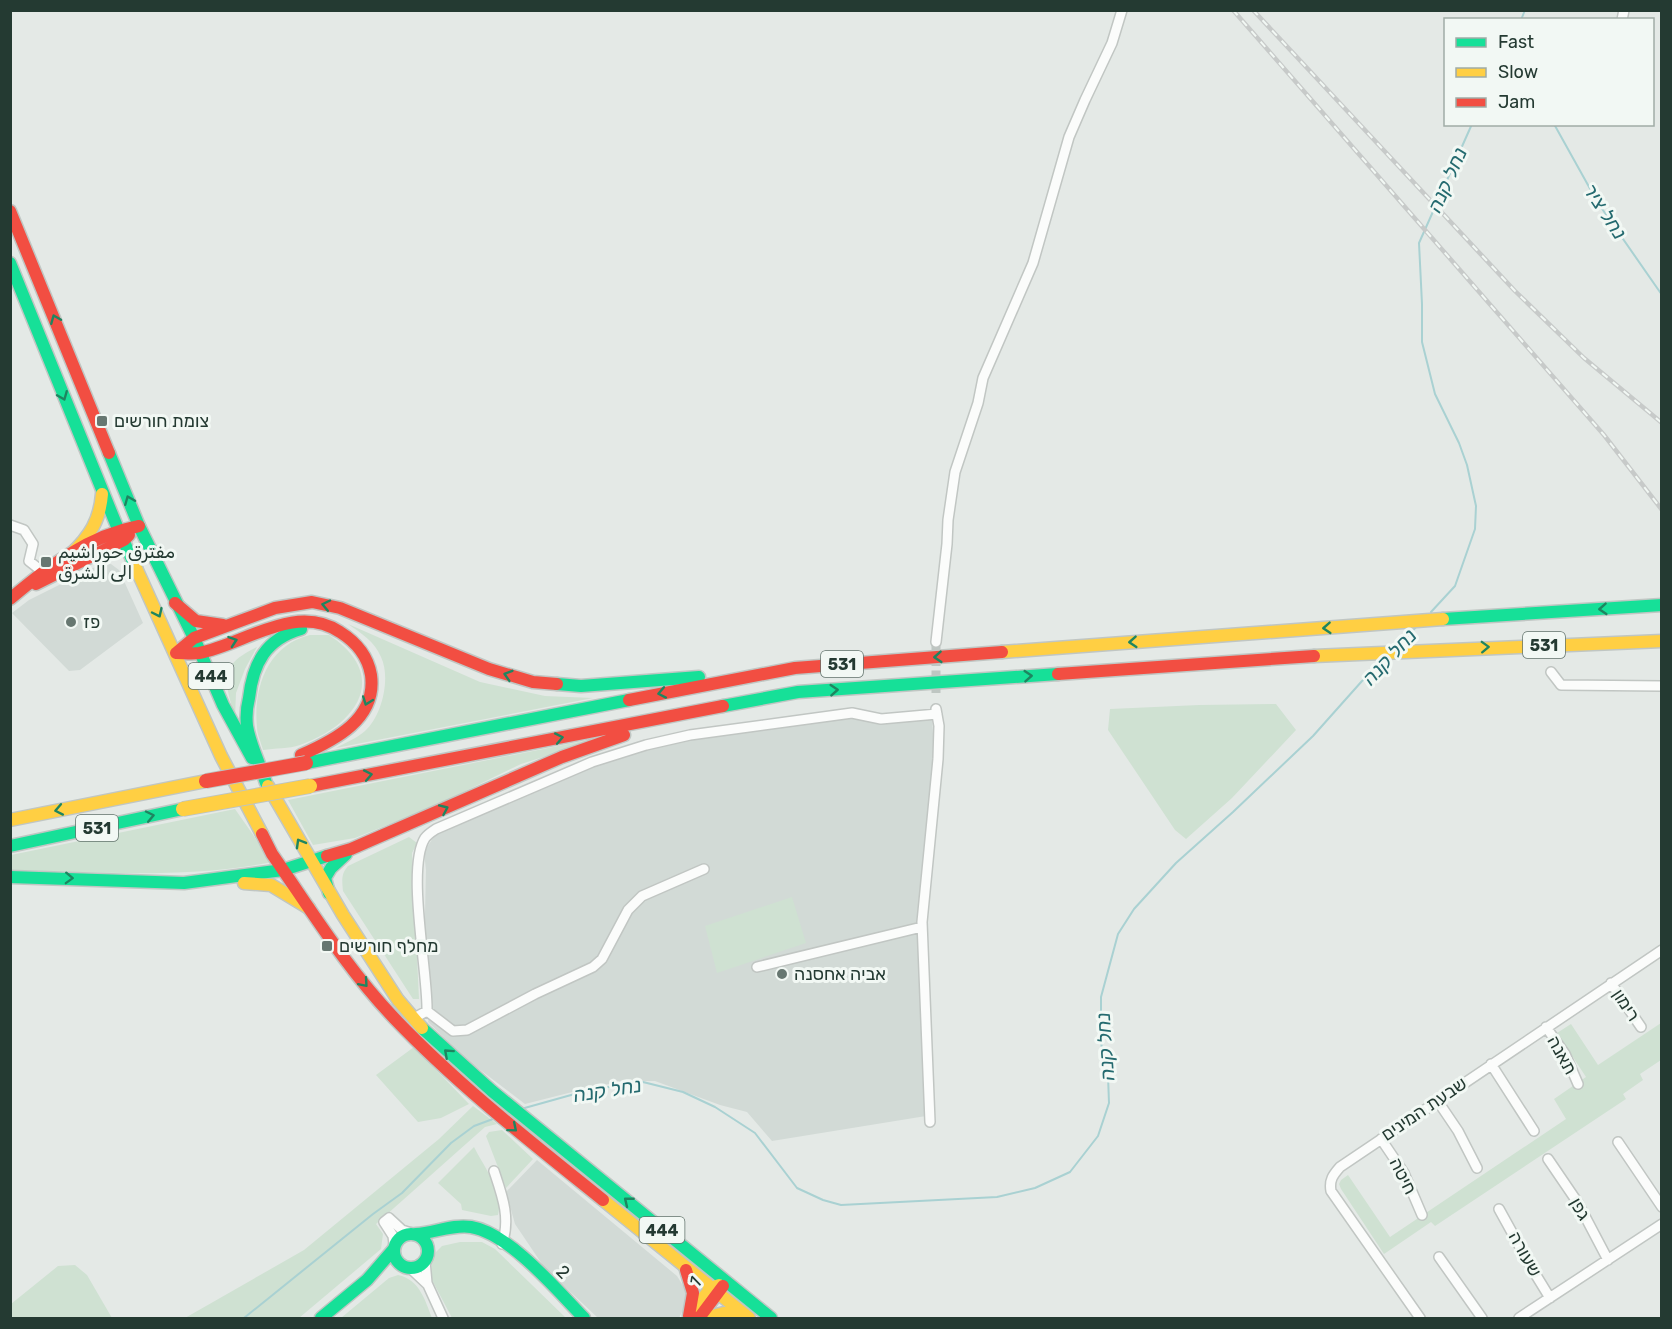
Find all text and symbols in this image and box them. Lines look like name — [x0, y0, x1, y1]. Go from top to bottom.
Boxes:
legend — [1444, 18, 1654, 126]
text: Fast — [1498, 31, 1534, 53]
text: Slow — [1498, 61, 1538, 83]
text: Jam — [1498, 91, 1535, 113]
water label: נחל קנה — [1422, 144, 1472, 216]
water label: נחל ציר — [1578, 179, 1632, 243]
one-way arrow — [50, 314, 62, 325]
one-way arrow — [56, 389, 68, 400]
place label: צומת חורשים — [114, 410, 209, 432]
marker: צומת חורשים — [95, 414, 109, 428]
one-way arrow — [123, 495, 136, 505]
place label: مفترق حوراشيم الى الشرق — [58, 541, 175, 584]
marker: مفترق حوراشيم الى الشرق — [39, 555, 53, 569]
one-way arrow — [321, 599, 331, 612]
one-way arrow — [1599, 602, 1608, 615]
one-way arrow — [150, 606, 162, 617]
place label: פז — [83, 611, 100, 633]
marker: פז — [64, 615, 78, 629]
one-way arrow — [1323, 621, 1332, 634]
water label: נחל קנה — [1357, 624, 1421, 690]
road number: 531 — [1523, 632, 1565, 658]
one-way arrow — [227, 636, 238, 649]
one-way arrow — [1128, 636, 1137, 649]
one-way arrow — [1480, 640, 1489, 653]
one-way arrow — [934, 650, 943, 663]
road number: 531 — [821, 651, 863, 677]
road number: 444 — [188, 663, 234, 689]
one-way arrow — [503, 670, 514, 682]
one-way arrow — [1024, 670, 1033, 683]
one-way arrow — [829, 683, 838, 696]
one-way arrow — [657, 686, 667, 699]
one-way arrow — [362, 695, 375, 706]
one-way arrow — [554, 732, 564, 745]
one-way arrow — [362, 769, 372, 782]
one-way arrow — [54, 803, 64, 816]
one-way arrow — [437, 805, 448, 817]
one-way arrow — [145, 810, 155, 823]
road number: 531 — [76, 815, 118, 841]
one-way arrow — [296, 839, 307, 849]
one-way arrow — [64, 872, 73, 885]
place label: מחלף חורשים — [339, 935, 438, 957]
marker: מחלף חורשים — [320, 939, 334, 953]
place label: אביה אחסנה — [794, 963, 886, 985]
marker: אביה אחסנה — [775, 967, 789, 981]
one-way arrow — [357, 976, 368, 987]
street label: רימון — [1607, 985, 1645, 1025]
water label: נחל קנה — [1091, 1012, 1119, 1082]
street label: תאנה — [1542, 1032, 1582, 1078]
one-way arrow — [444, 1049, 455, 1060]
street label: שבעת המינים — [1377, 1072, 1471, 1146]
water label: נחל קנה — [571, 1073, 643, 1107]
one-way arrow — [506, 1121, 517, 1132]
street label: חיטה — [1385, 1154, 1421, 1198]
street label: גפן — [1565, 1194, 1595, 1224]
one-way arrow — [624, 1198, 635, 1209]
road number: 444 — [640, 1217, 684, 1243]
street label: שעורה — [1504, 1228, 1546, 1280]
street label: 2 — [551, 1260, 575, 1284]
street label: 1 — [685, 1271, 705, 1293]

